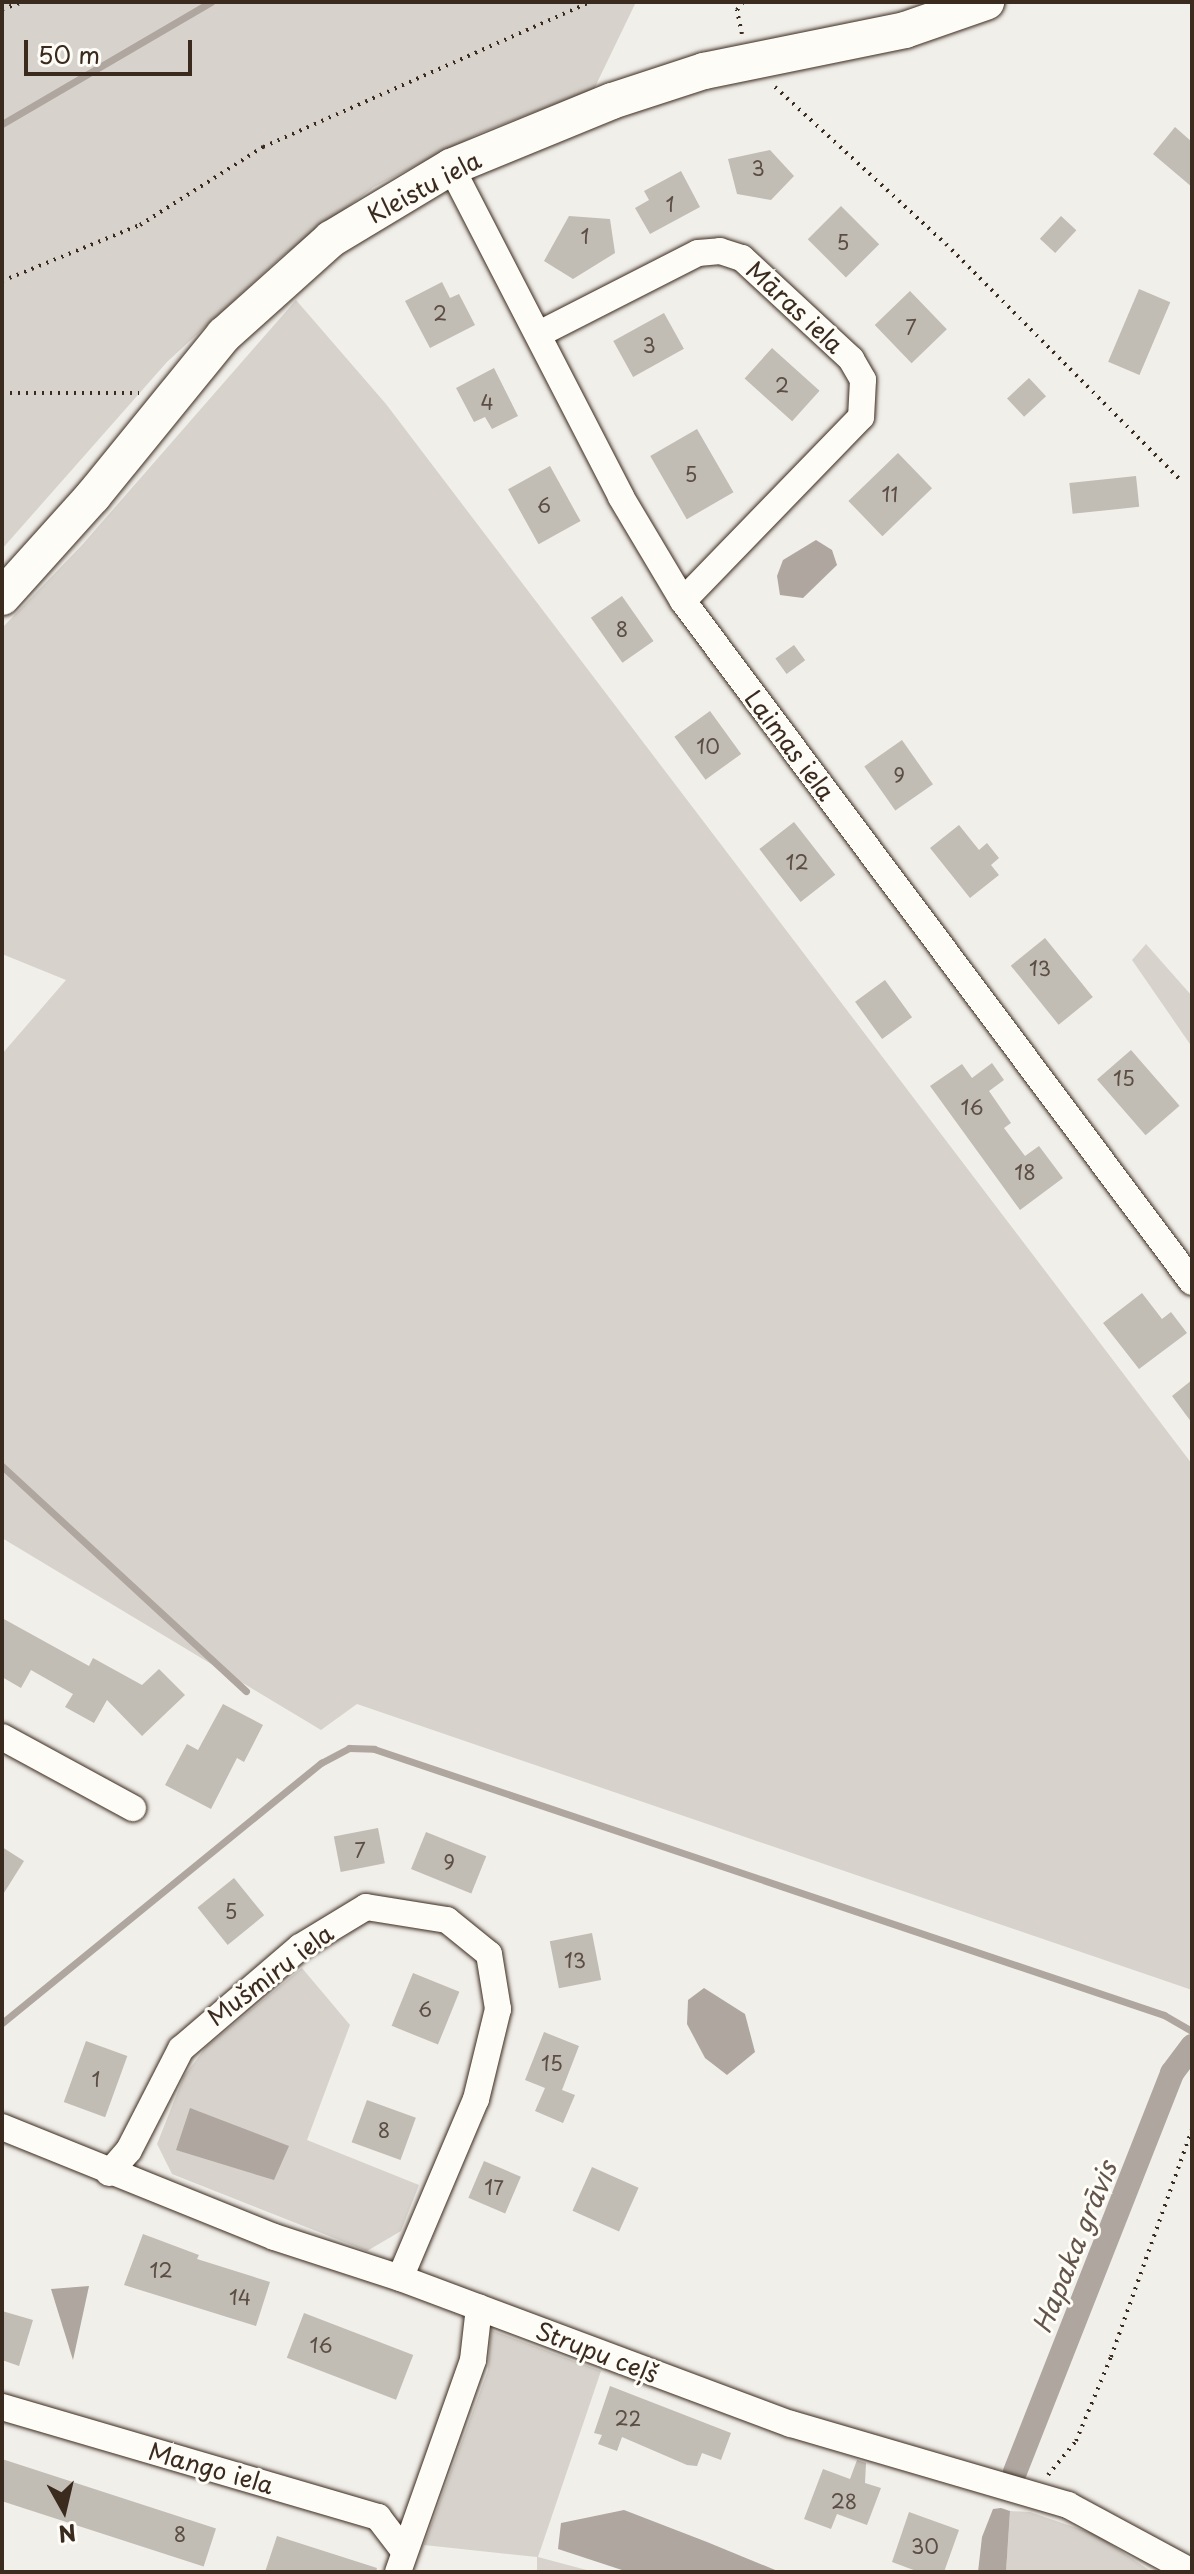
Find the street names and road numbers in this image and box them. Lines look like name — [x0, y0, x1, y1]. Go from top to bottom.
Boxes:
street label: Kleistu iela — [362, 145, 486, 229]
street label: Māras iela — [741, 255, 849, 359]
street label: Laimas iela — [739, 684, 841, 806]
street label: Mušmiru iela — [202, 1919, 338, 2031]
street label: Strupu ceļš — [532, 2315, 662, 2389]
street label: Mango iela — [145, 2436, 277, 2500]

